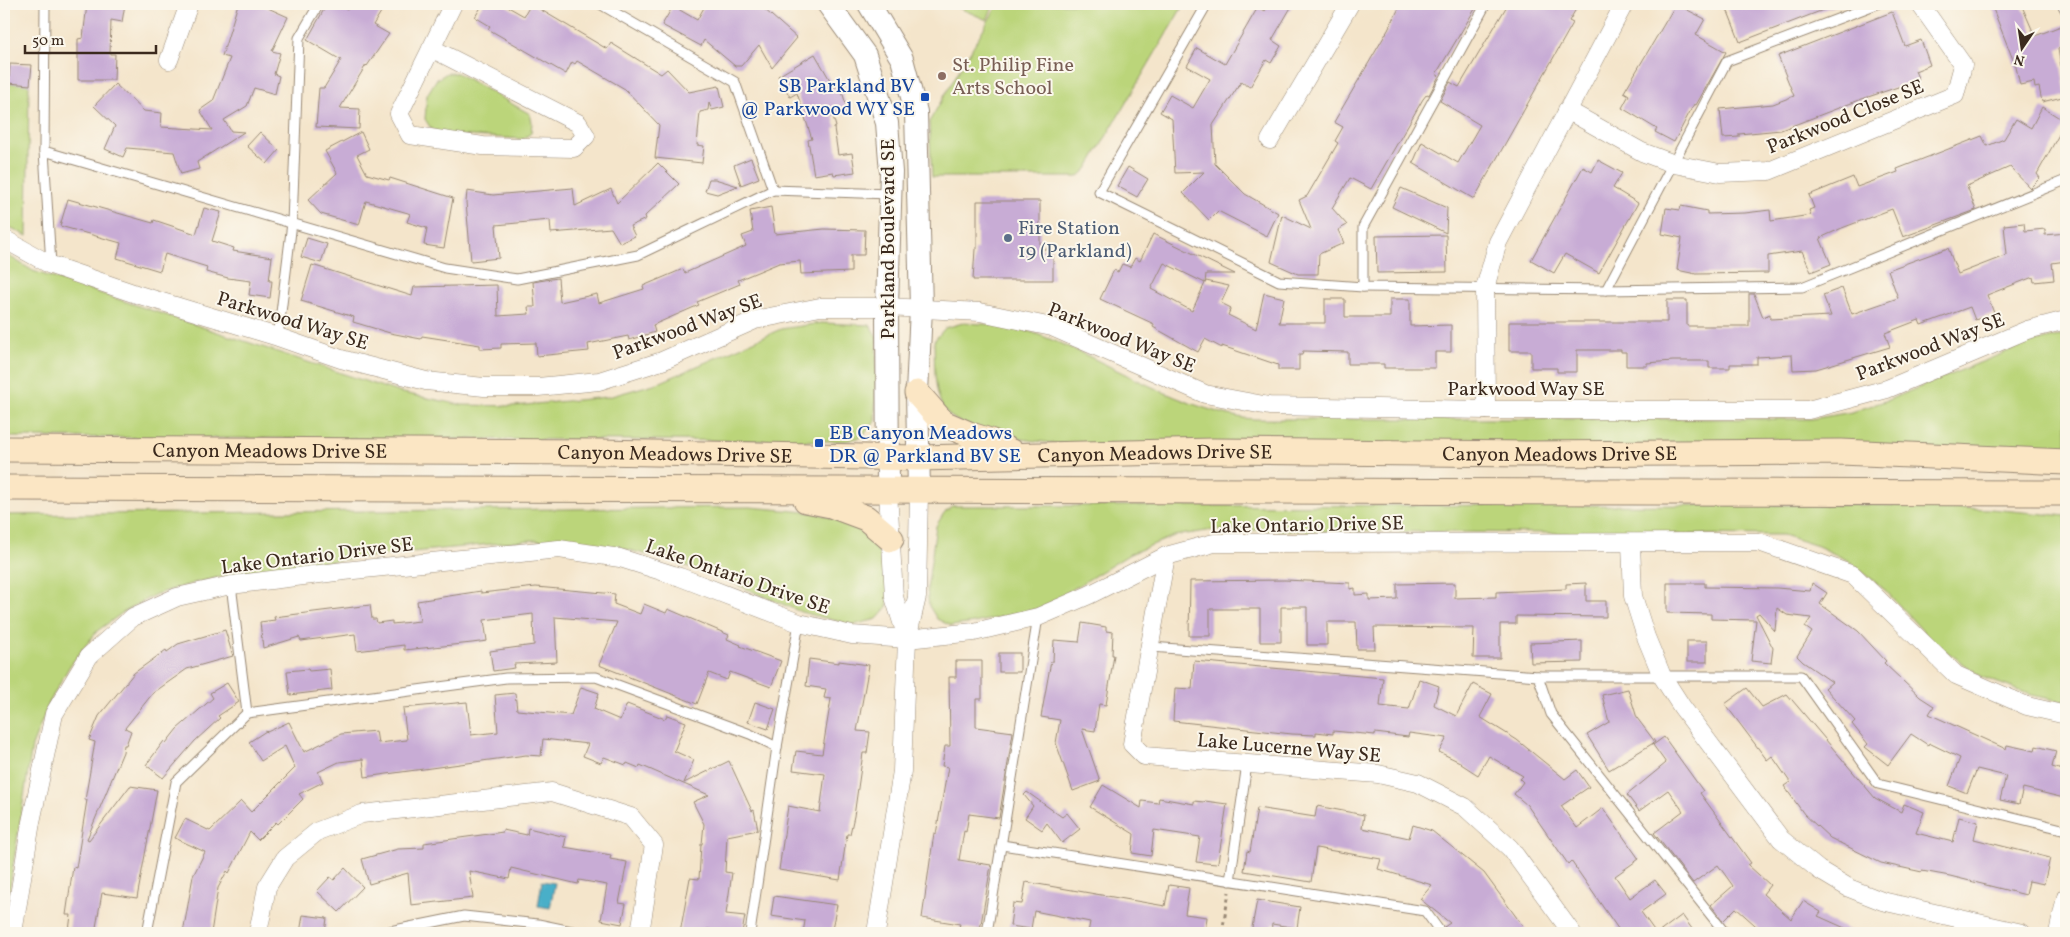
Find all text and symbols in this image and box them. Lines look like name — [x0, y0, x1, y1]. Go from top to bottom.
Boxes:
scale bar — [25, 22, 156, 54]
north arrow — [1998, 22, 2048, 72]
text: 50 m — [32, 31, 64, 52]
text: N — [2012, 49, 2027, 70]
place label: St. Philip Fine Arts School — [952, 52, 1074, 103]
marker: St. Philip Fine Arts School — [936, 70, 948, 82]
place label: SB Parkland BV @ Parkwood WY SE — [740, 73, 915, 124]
street label: Parkwood Close SE — [1763, 74, 1929, 162]
marker: SB Parkland BV @ Parkwood WY SE — [919, 91, 931, 103]
street label: Parkland Boulevard SE — [875, 139, 903, 339]
place label: Fire Station 19 (Parkland) — [1018, 215, 1132, 266]
marker: Fire Station 19 (Parkland) — [1002, 232, 1014, 244]
street label: Parkwood Way SE — [213, 286, 372, 358]
street label: Parkwood Way SE — [609, 288, 766, 368]
street label: Parkwood Way SE — [1043, 296, 1199, 381]
street label: Parkwood Way SE — [1852, 307, 2009, 389]
street label: Parkwood Way SE — [1447, 376, 1605, 404]
place label: EB Canyon Meadows DR @ Parkland BV SE — [829, 420, 1021, 471]
marker: EB Canyon Meadows DR @ Parkland BV SE — [813, 437, 825, 449]
street label: Canyon Meadows Drive SE — [153, 438, 387, 467]
street label: Canyon Meadows Drive SE — [1037, 439, 1272, 471]
street label: Canyon Meadows Drive SE — [557, 440, 793, 472]
street label: Canyon Meadows Drive SE — [1442, 441, 1677, 470]
street label: Lake Ontario Drive SE — [1210, 510, 1404, 542]
street label: Lake Ontario Drive SE — [219, 531, 415, 583]
street label: Lake Ontario Drive SE — [641, 533, 833, 623]
street label: Lake Lucerne Way SE — [1196, 727, 1382, 771]

